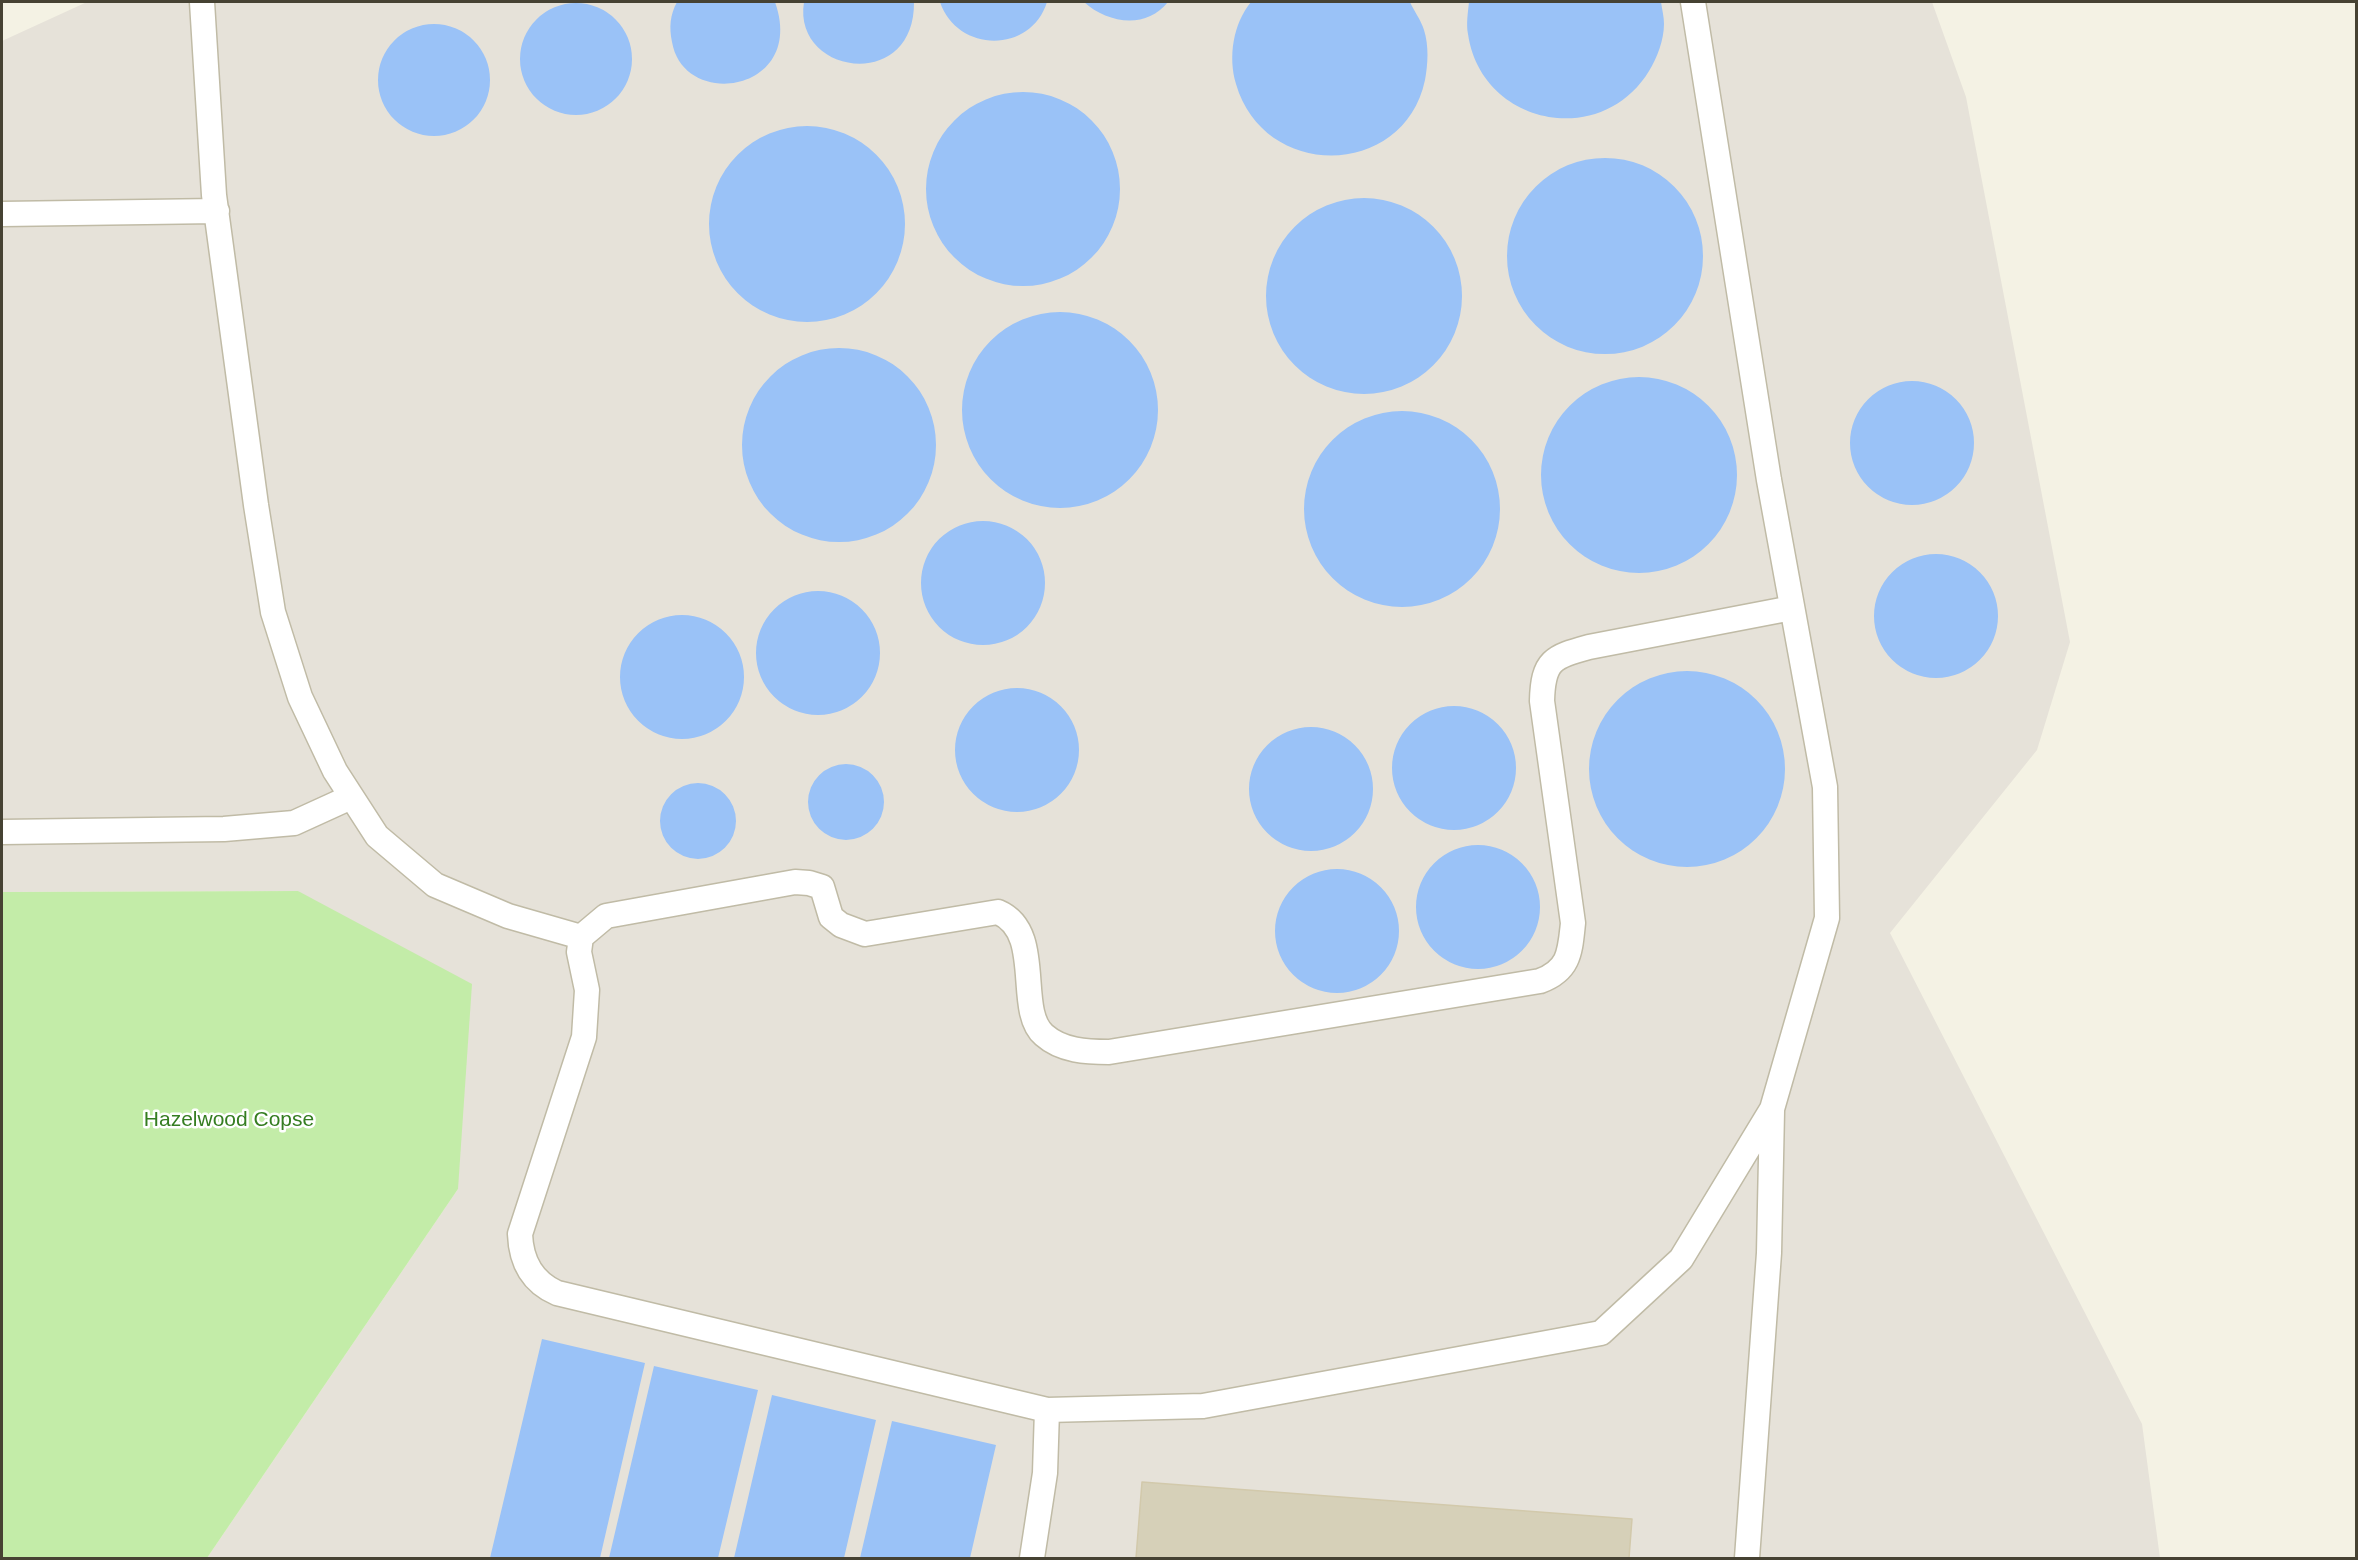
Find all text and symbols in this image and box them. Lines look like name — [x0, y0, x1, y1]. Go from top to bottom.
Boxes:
park label: Hazelwood Copse — [144, 1107, 314, 1133]

